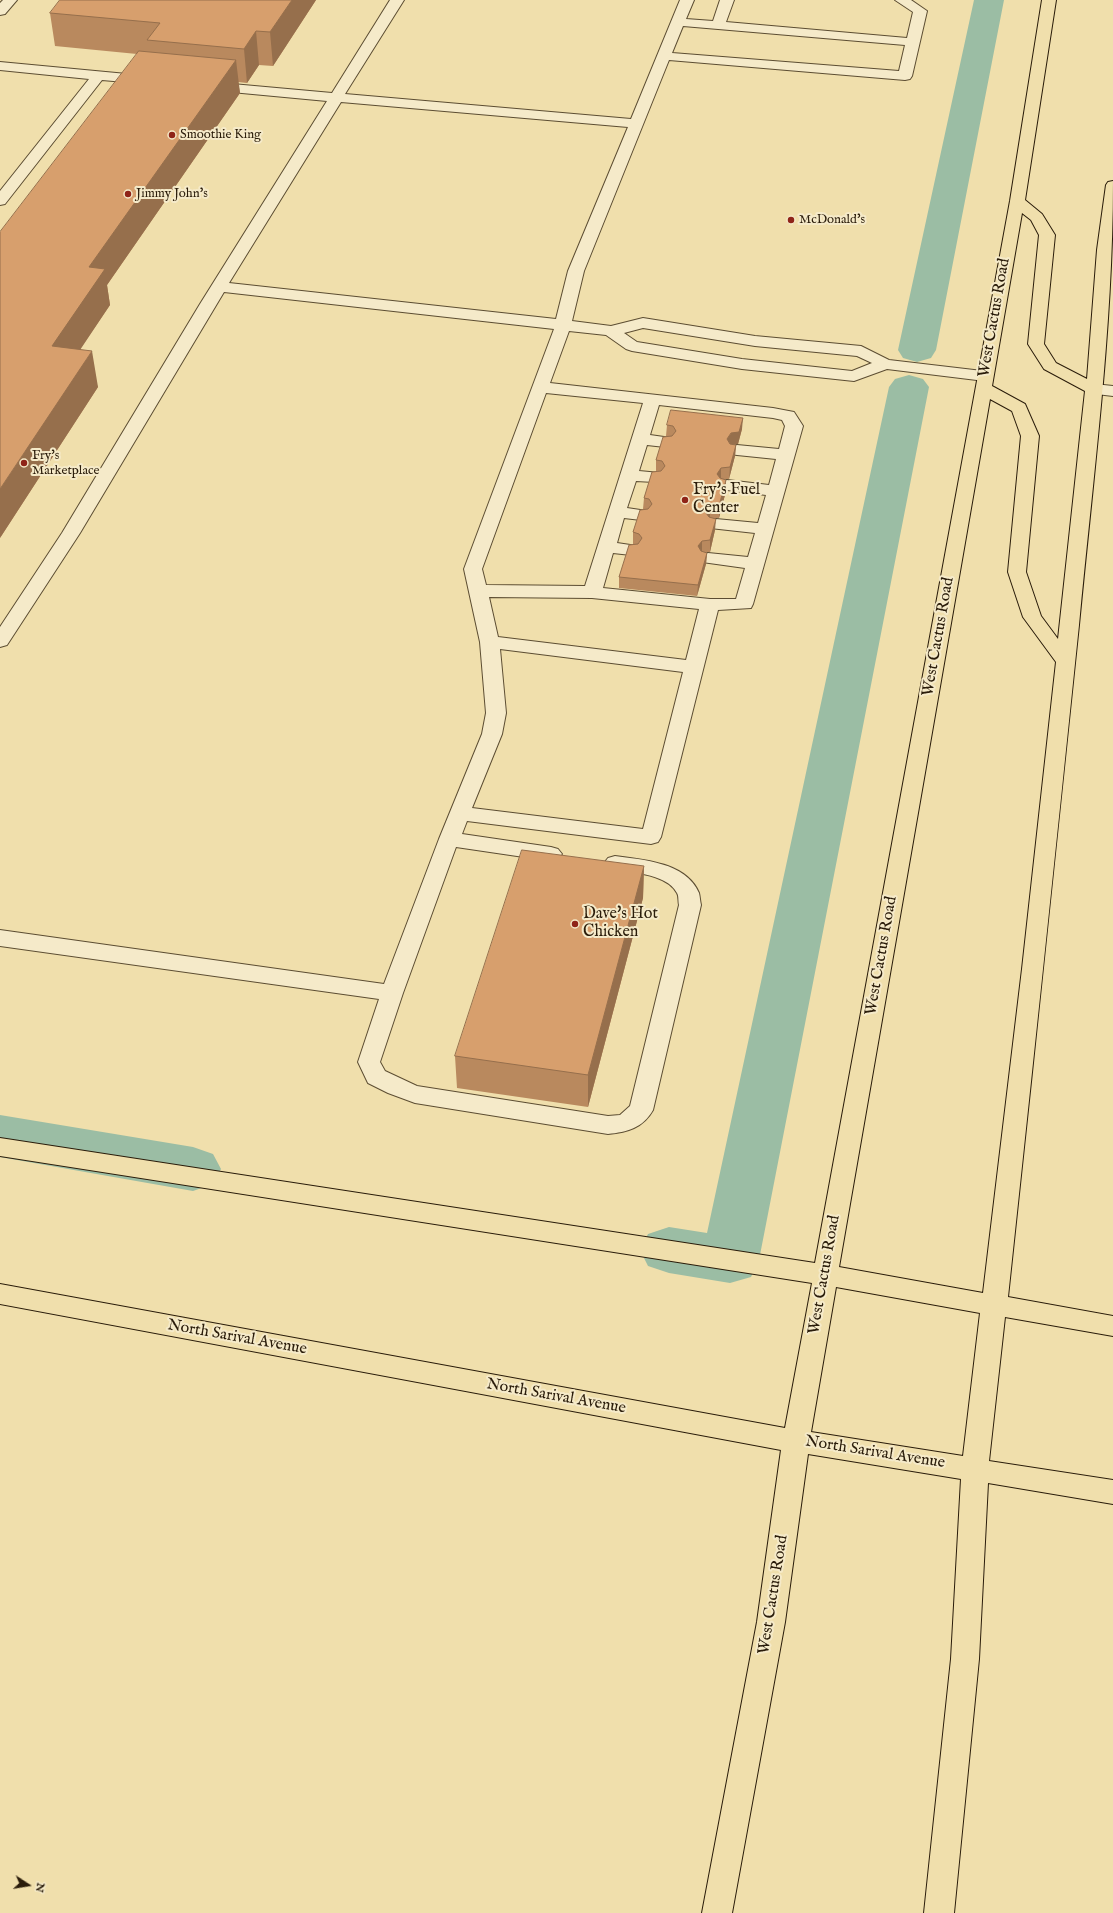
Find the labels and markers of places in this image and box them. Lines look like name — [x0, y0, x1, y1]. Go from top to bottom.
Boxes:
place label: Smoothie King — [180, 127, 261, 143]
marker: Smoothie King — [167, 130, 177, 140]
place label: Jimmy John's — [136, 186, 208, 202]
marker: Jimmy John's — [123, 189, 133, 199]
place label: McDonald's — [799, 212, 865, 228]
marker: McDonald's — [786, 215, 796, 225]
place label: Fry's Marketplace — [32, 448, 100, 479]
marker: Fry's Marketplace — [19, 458, 29, 468]
place label: Fry's Fuel Center — [693, 481, 760, 519]
marker: Fry's Fuel Center — [680, 495, 690, 505]
place label: Dave's Hot Chicken — [583, 905, 658, 943]
marker: Dave's Hot Chicken — [570, 919, 580, 929]

